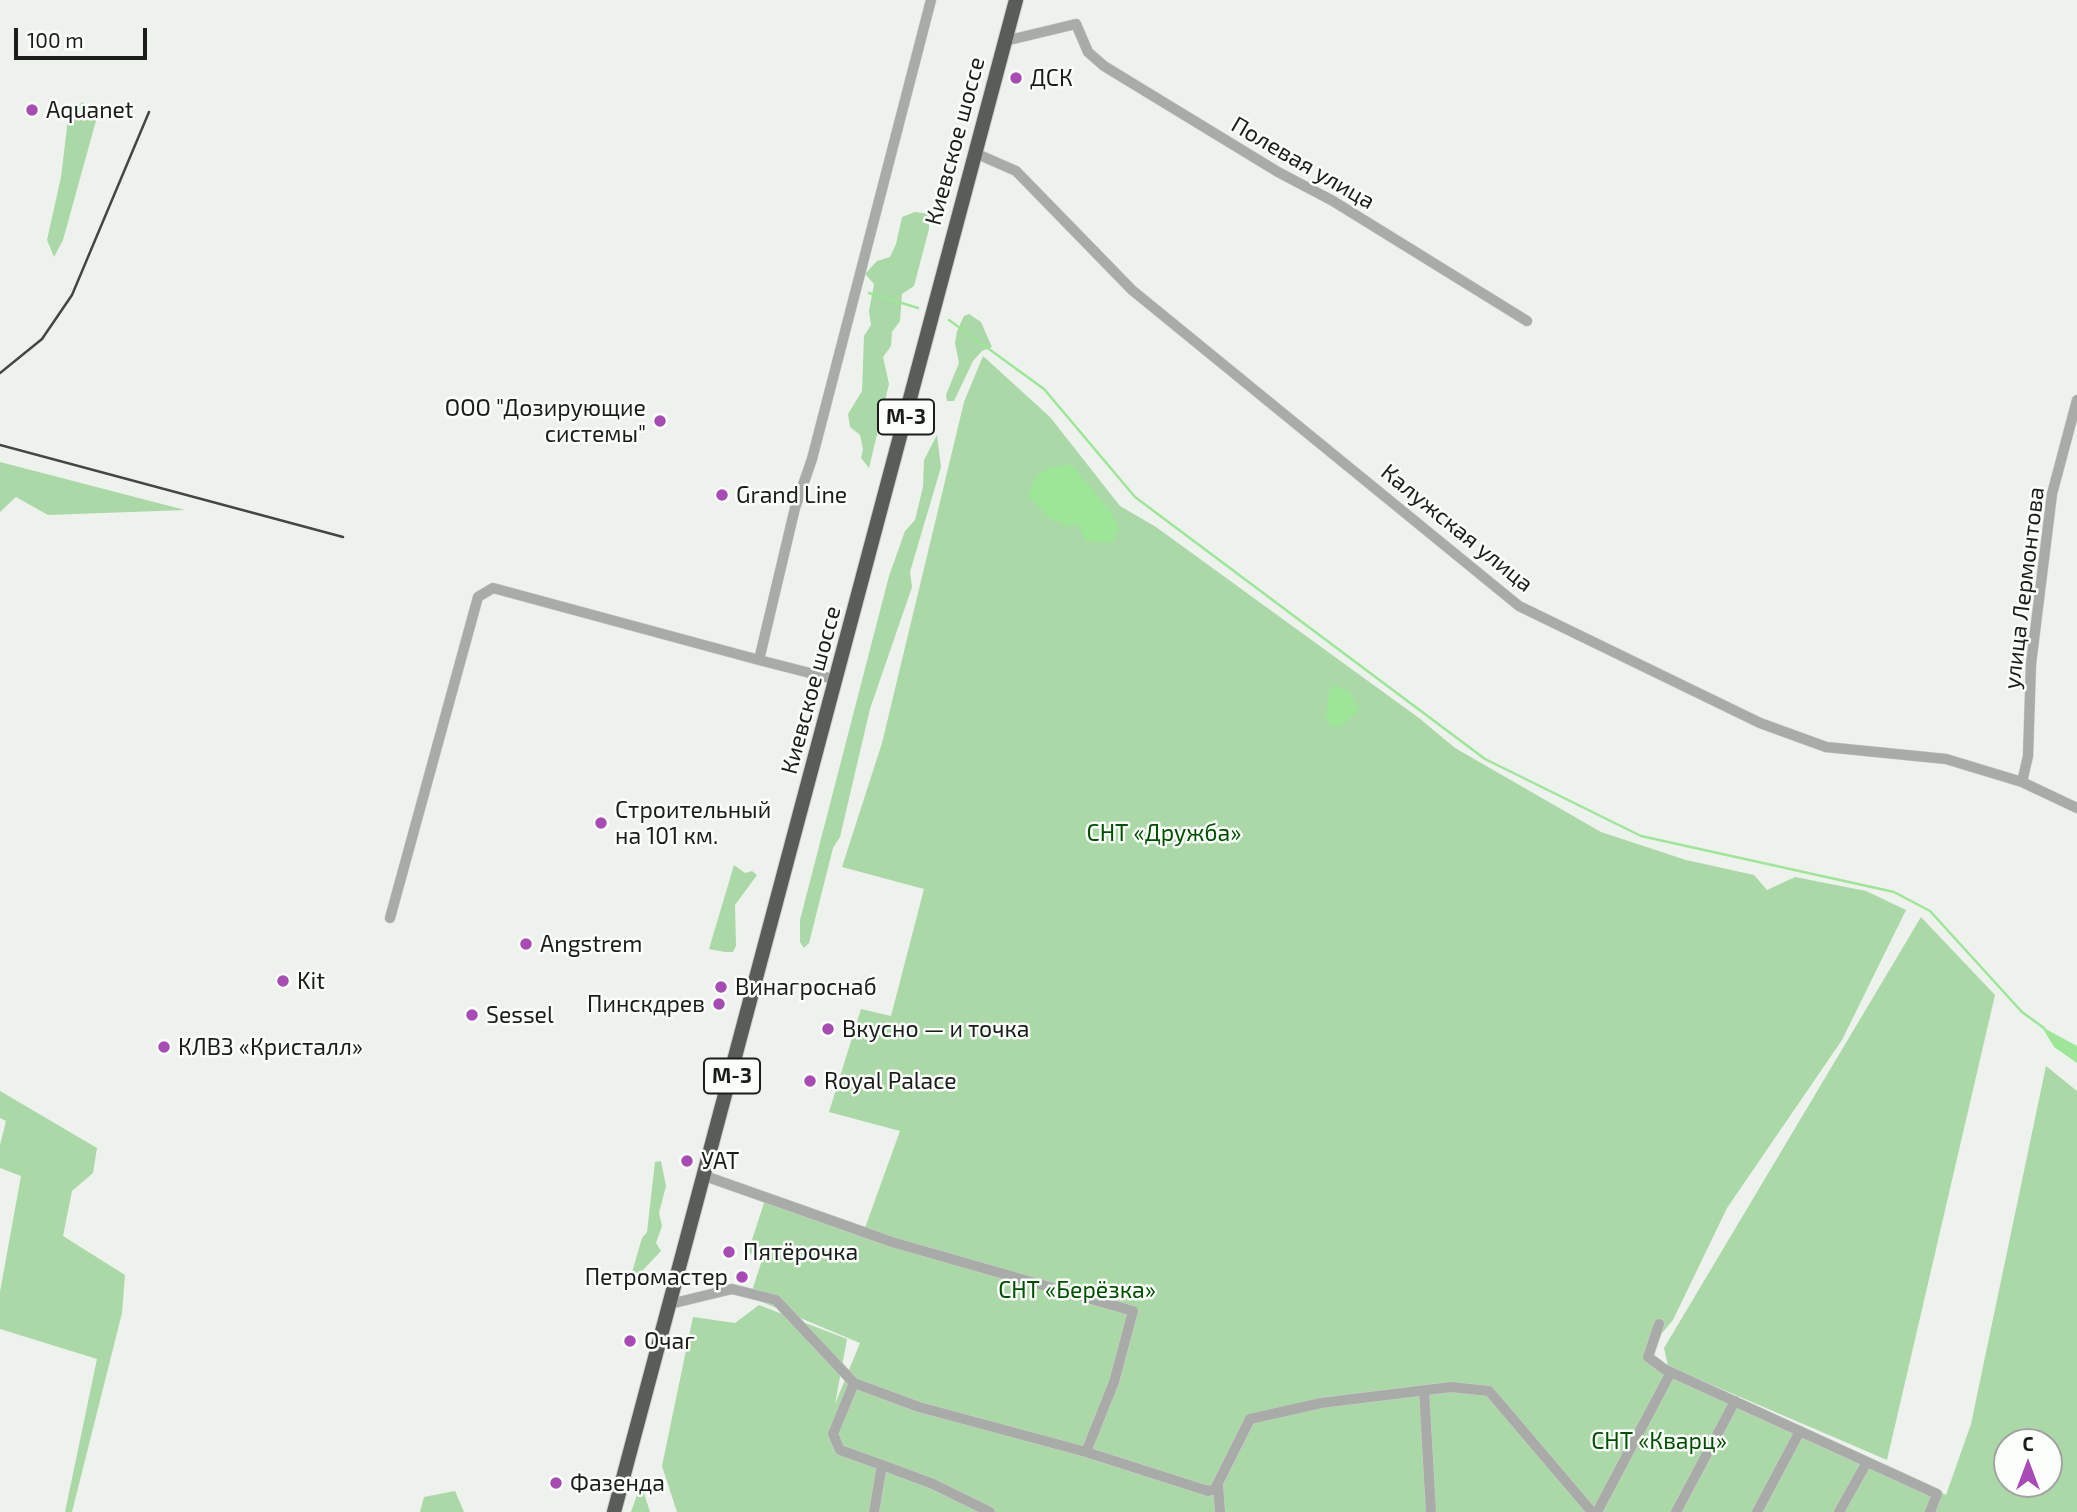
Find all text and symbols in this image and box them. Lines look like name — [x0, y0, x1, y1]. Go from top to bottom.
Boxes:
scale bar — [18, 14, 150, 58]
text: 100 m — [27, 27, 84, 52]
street label: Киевское шоссе — [919, 54, 991, 228]
place label: ДСК — [1030, 64, 1073, 92]
marker: ДСК — [1008, 70, 1024, 86]
place label: Aquanet — [46, 96, 134, 124]
marker: Aquanet — [24, 102, 40, 118]
street label: Полевая улица — [1226, 111, 1380, 215]
place label: ООО "Дозирующие системы" — [445, 394, 646, 448]
road number: М-3 — [878, 400, 934, 434]
marker: ООО "Дозирующие системы" — [652, 413, 668, 429]
street label: Калужская улица — [1375, 458, 1539, 598]
place label: Grand Line — [736, 481, 847, 509]
street label: улица Лермонтова — [1998, 485, 2050, 691]
marker: Grand Line — [714, 487, 730, 503]
street label: Киевское шоссе — [775, 603, 847, 777]
place label: Строительный на 101 км. — [615, 796, 771, 850]
marker: Строительный на 101 км. — [593, 815, 609, 831]
park label: СНТ «Дружба» — [1087, 819, 1241, 847]
place label: Angstrem — [540, 930, 642, 958]
marker: Angstrem — [518, 936, 534, 952]
place label: Kit — [297, 967, 325, 995]
marker: Kit — [275, 973, 291, 989]
place label: Винагроснаб — [735, 973, 877, 1001]
marker: Винагроснаб — [713, 979, 729, 995]
place label: Пинскдрев — [587, 990, 705, 1018]
marker: Пинскдрев — [711, 996, 727, 1012]
place label: Sessel — [486, 1001, 554, 1029]
marker: Sessel — [464, 1007, 480, 1023]
place label: Вкусно — и точка — [842, 1015, 1029, 1043]
marker: Вкусно — и точка — [820, 1021, 836, 1037]
place label: КЛВЗ «Кристалл» — [178, 1033, 363, 1061]
marker: КЛВЗ «Кристалл» — [156, 1039, 172, 1055]
road number: М-3 — [704, 1058, 760, 1094]
place label: Royal Palace — [824, 1067, 957, 1095]
marker: Royal Palace — [802, 1073, 818, 1089]
place label: УАТ — [701, 1147, 739, 1175]
marker: УАТ — [679, 1153, 695, 1169]
place label: Пятёрочка — [743, 1238, 858, 1266]
marker: Пятёрочка — [721, 1244, 737, 1260]
place label: Петромастер — [585, 1263, 728, 1291]
marker: Петромастер — [734, 1269, 750, 1285]
park label: СНТ «Берёзка» — [998, 1276, 1156, 1304]
place label: Очаг — [644, 1327, 695, 1355]
marker: Очаг — [622, 1333, 638, 1349]
park label: СНТ «Кварц» — [1591, 1427, 1727, 1455]
north arrow — [1993, 1428, 2063, 1498]
text: С — [2022, 1432, 2034, 1455]
place label: Фазенда — [570, 1469, 665, 1497]
marker: Фазенда — [548, 1475, 564, 1491]

